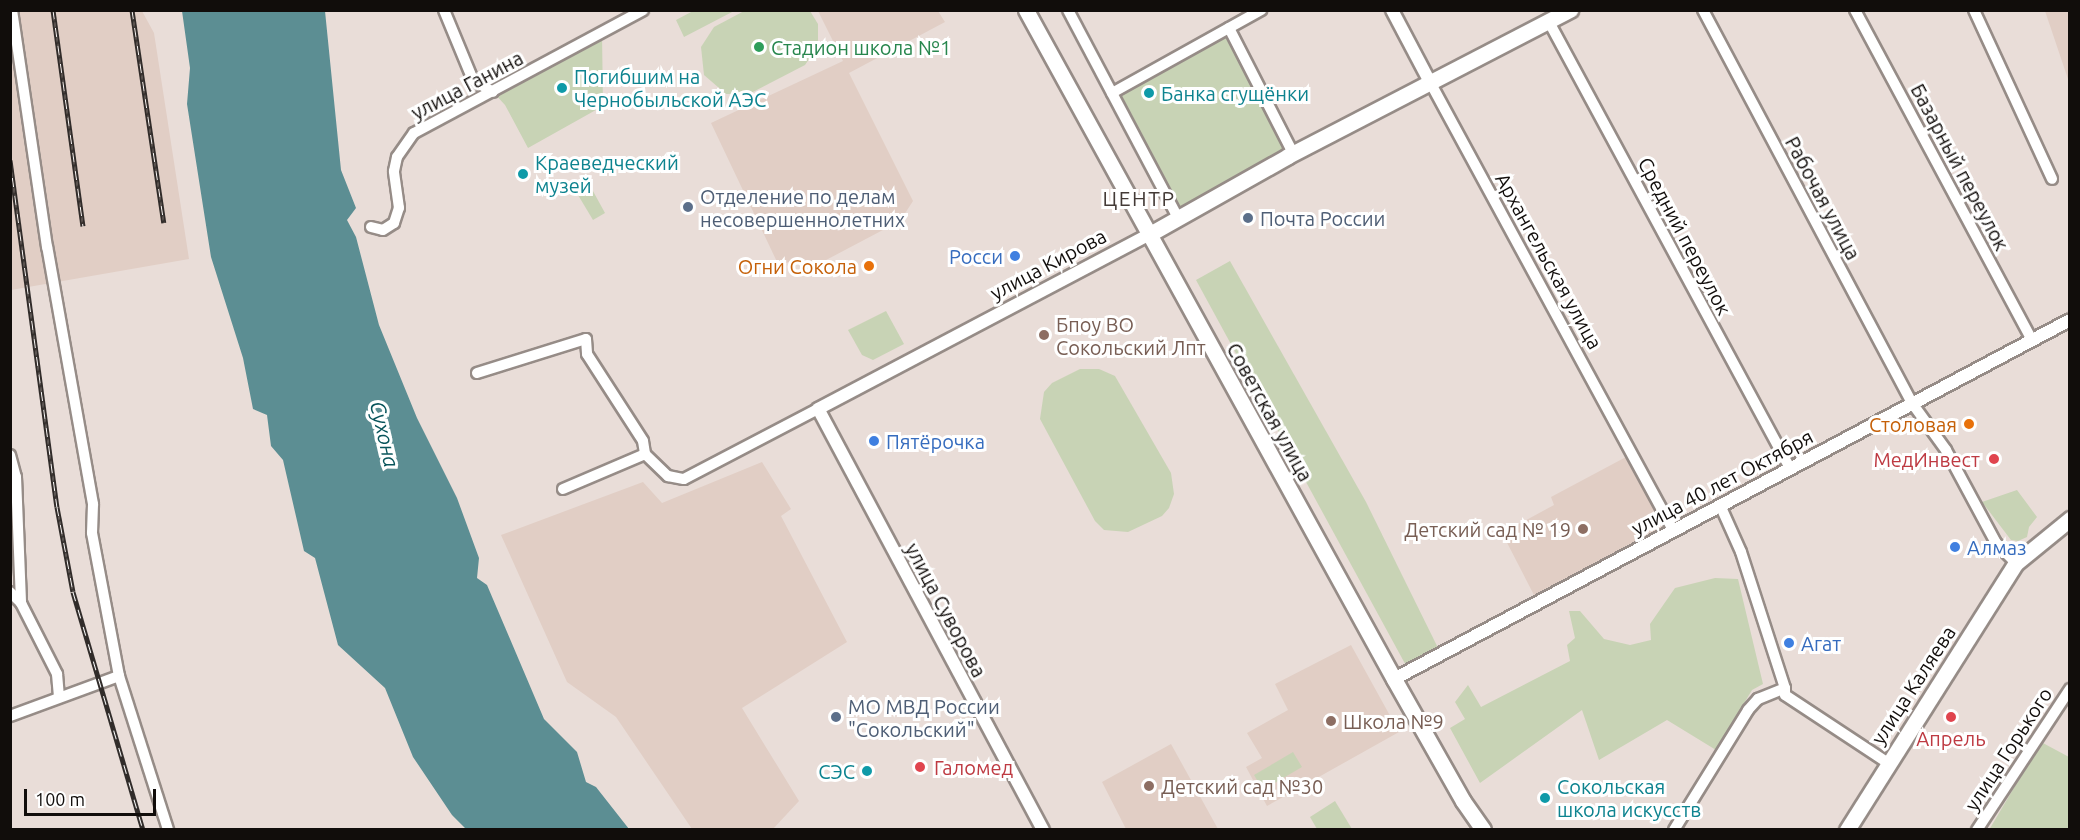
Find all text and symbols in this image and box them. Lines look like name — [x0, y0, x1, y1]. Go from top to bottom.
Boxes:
place label: Стадион школа №1 — [771, 35, 951, 59]
marker: Стадион школа №1 — [752, 40, 766, 54]
street label: улица Ганина — [407, 45, 527, 125]
place label: Погибшим на Чернобыльской АЭС — [574, 64, 766, 111]
street label: Базарный переулок — [1906, 80, 2014, 254]
marker: Погибшим на Чернобыльской АЭС — [555, 81, 569, 95]
place label: Банка сгущёнки — [1161, 81, 1309, 105]
marker: Банка сгущёнки — [1142, 86, 1156, 100]
street label: Рабочая улица — [1780, 132, 1866, 264]
place label: Краеведческий музей — [535, 150, 679, 197]
street label: Средний переулок — [1633, 153, 1737, 319]
marker: Краеведческий музей — [516, 167, 530, 181]
street label: Архангельская улица — [1491, 169, 1607, 353]
place label: Отделение по делам несовершеннолетних — [700, 184, 905, 231]
district label: ЦЕНТР — [1103, 185, 1175, 211]
marker: Отделение по делам несовершеннолетних — [681, 200, 695, 214]
place label: Почта России — [1260, 206, 1385, 230]
marker: Почта России — [1241, 211, 1255, 225]
street label: улица Кирова — [986, 223, 1110, 305]
place label: Росси — [949, 244, 1003, 268]
marker: Росси — [1008, 249, 1022, 263]
place label: Огни Сокола — [738, 254, 857, 278]
marker: Огни Сокола — [862, 259, 876, 273]
place label: Бпоу ВО Сокольский Лпт — [1056, 312, 1206, 359]
marker: Бпоу ВО Сокольский Лпт — [1037, 328, 1051, 342]
street label: Советская улица — [1222, 338, 1318, 486]
water label: Сухона — [365, 398, 405, 470]
place label: Столовая — [1869, 412, 1957, 436]
marker: Столовая — [1962, 417, 1976, 431]
street label: улица 40 лет Октября — [1627, 424, 1817, 540]
place label: Пятёрочка — [886, 429, 985, 453]
marker: Пятёрочка — [867, 434, 881, 448]
place label: МедИнвест — [1873, 447, 1980, 471]
marker: МедИнвест — [1985, 450, 2003, 468]
place label: Детский сад № 19 — [1404, 517, 1571, 541]
marker: Детский сад № 19 — [1576, 522, 1590, 536]
place label: Алмаз — [1967, 535, 2027, 559]
street label: улица Суворова — [901, 539, 991, 681]
marker: Алмаз — [1948, 540, 1962, 554]
street label: улица Каляева — [1866, 621, 1960, 749]
place label: Агат — [1801, 631, 1841, 655]
marker: Агат — [1782, 636, 1796, 650]
street label: улица Горького — [1959, 683, 2057, 815]
place label: МО МВД России "Сокольский" — [848, 694, 1000, 741]
place label: Школа №9 — [1343, 709, 1444, 733]
marker: МО МВД России "Сокольский" — [829, 710, 843, 724]
marker: Апрель — [1944, 710, 1958, 724]
marker: Школа №9 — [1324, 714, 1338, 728]
place label: Апрель — [1916, 726, 1986, 750]
place label: Галомед — [934, 755, 1013, 779]
marker: Галомед — [911, 758, 929, 776]
place label: СЭС — [818, 759, 855, 783]
marker: СЭС — [860, 764, 874, 778]
place label: Детский сад №30 — [1161, 774, 1323, 798]
place label: Сокольская школа искусств — [1557, 774, 1701, 821]
scale bar — [27, 777, 159, 815]
marker: Детский сад №30 — [1142, 779, 1156, 793]
text: 100 m — [35, 789, 85, 809]
marker: Сокольская школа искусств — [1538, 791, 1552, 805]

